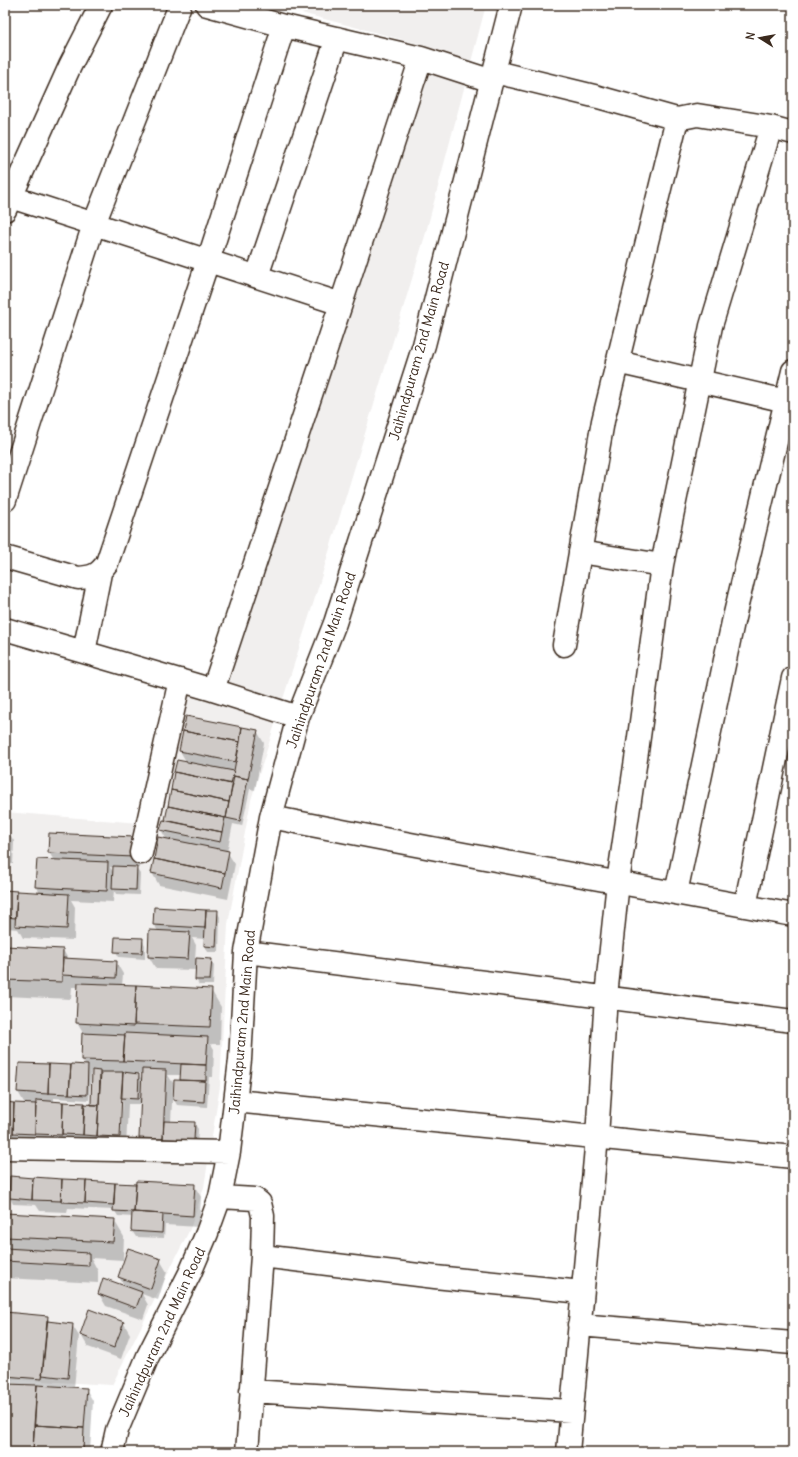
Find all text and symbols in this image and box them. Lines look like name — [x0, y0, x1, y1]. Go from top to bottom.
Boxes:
north arrow — [740, 18, 780, 58]
text: N — [743, 31, 758, 41]
street label: Jaihindpuram 2nd Main Road — [385, 260, 453, 442]
street label: Jaihindpuram 2nd Main Road — [282, 570, 360, 750]
street label: Jaihindpuram 2nd Main Road — [225, 929, 259, 1115]
street label: Jaihindpuram 2nd Main Road — [115, 1244, 209, 1420]

